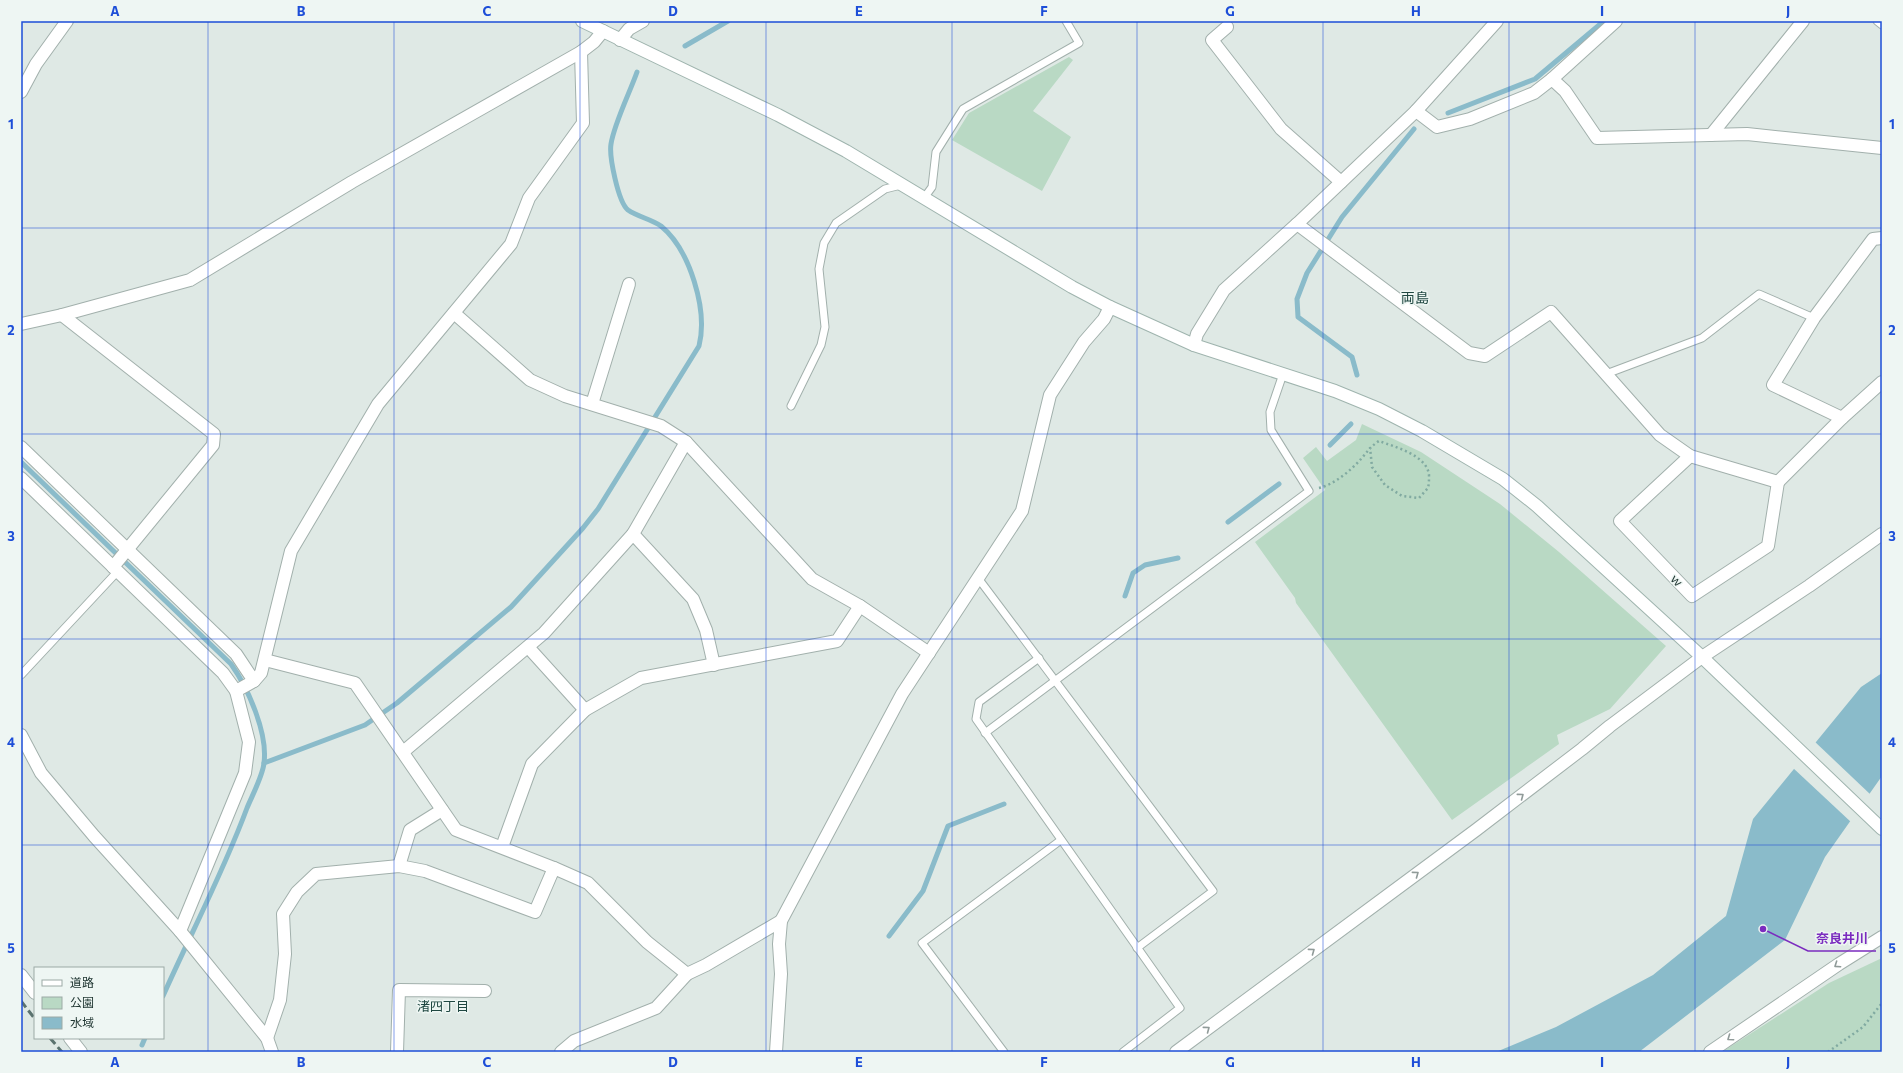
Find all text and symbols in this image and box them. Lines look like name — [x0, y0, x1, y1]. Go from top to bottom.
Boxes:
text: A — [110, 3, 120, 19]
text: B — [297, 3, 306, 19]
text: C — [483, 3, 492, 19]
text: D — [668, 3, 678, 19]
text: E — [855, 3, 863, 19]
text: F — [1040, 3, 1048, 19]
text: G — [1225, 3, 1235, 19]
text: H — [1411, 3, 1421, 19]
text: I — [1600, 3, 1604, 19]
text: J — [1786, 3, 1790, 19]
text: 1 — [8, 116, 14, 132]
text: 1 — [1889, 116, 1895, 132]
district label: 両島 — [1401, 289, 1429, 306]
text: 2 — [7, 322, 15, 338]
text: 2 — [1888, 322, 1896, 338]
text: 3 — [7, 528, 15, 544]
text: 3 — [1888, 528, 1896, 544]
street label: ｗ — [1668, 571, 1686, 589]
text: 4 — [7, 734, 15, 750]
text: 4 — [1888, 734, 1896, 750]
one-way arrow — [1516, 794, 1523, 801]
one-way arrow — [1412, 872, 1419, 879]
callout: 奈良井川 — [1808, 926, 1876, 951]
text: 奈良井川 — [1816, 930, 1868, 946]
text: 5 — [7, 940, 15, 956]
text: 5 — [1888, 940, 1896, 956]
one-way arrow — [1307, 949, 1314, 956]
one-way arrow — [1834, 960, 1841, 968]
legend — [34, 967, 164, 1039]
text: 道路 — [70, 975, 94, 989]
text: 公園 — [70, 995, 94, 1009]
district label: 渚四丁目 — [417, 998, 469, 1014]
text: 水域 — [70, 1015, 94, 1029]
one-way arrow — [1203, 1027, 1210, 1034]
one-way arrow — [1727, 1033, 1734, 1040]
text: A — [110, 1054, 120, 1070]
text: B — [297, 1054, 306, 1070]
text: C — [483, 1054, 492, 1070]
text: D — [668, 1054, 678, 1070]
text: E — [855, 1054, 863, 1070]
text: F — [1040, 1054, 1048, 1070]
text: G — [1225, 1054, 1235, 1070]
text: H — [1411, 1054, 1421, 1070]
text: I — [1600, 1054, 1604, 1070]
text: J — [1786, 1054, 1790, 1070]

